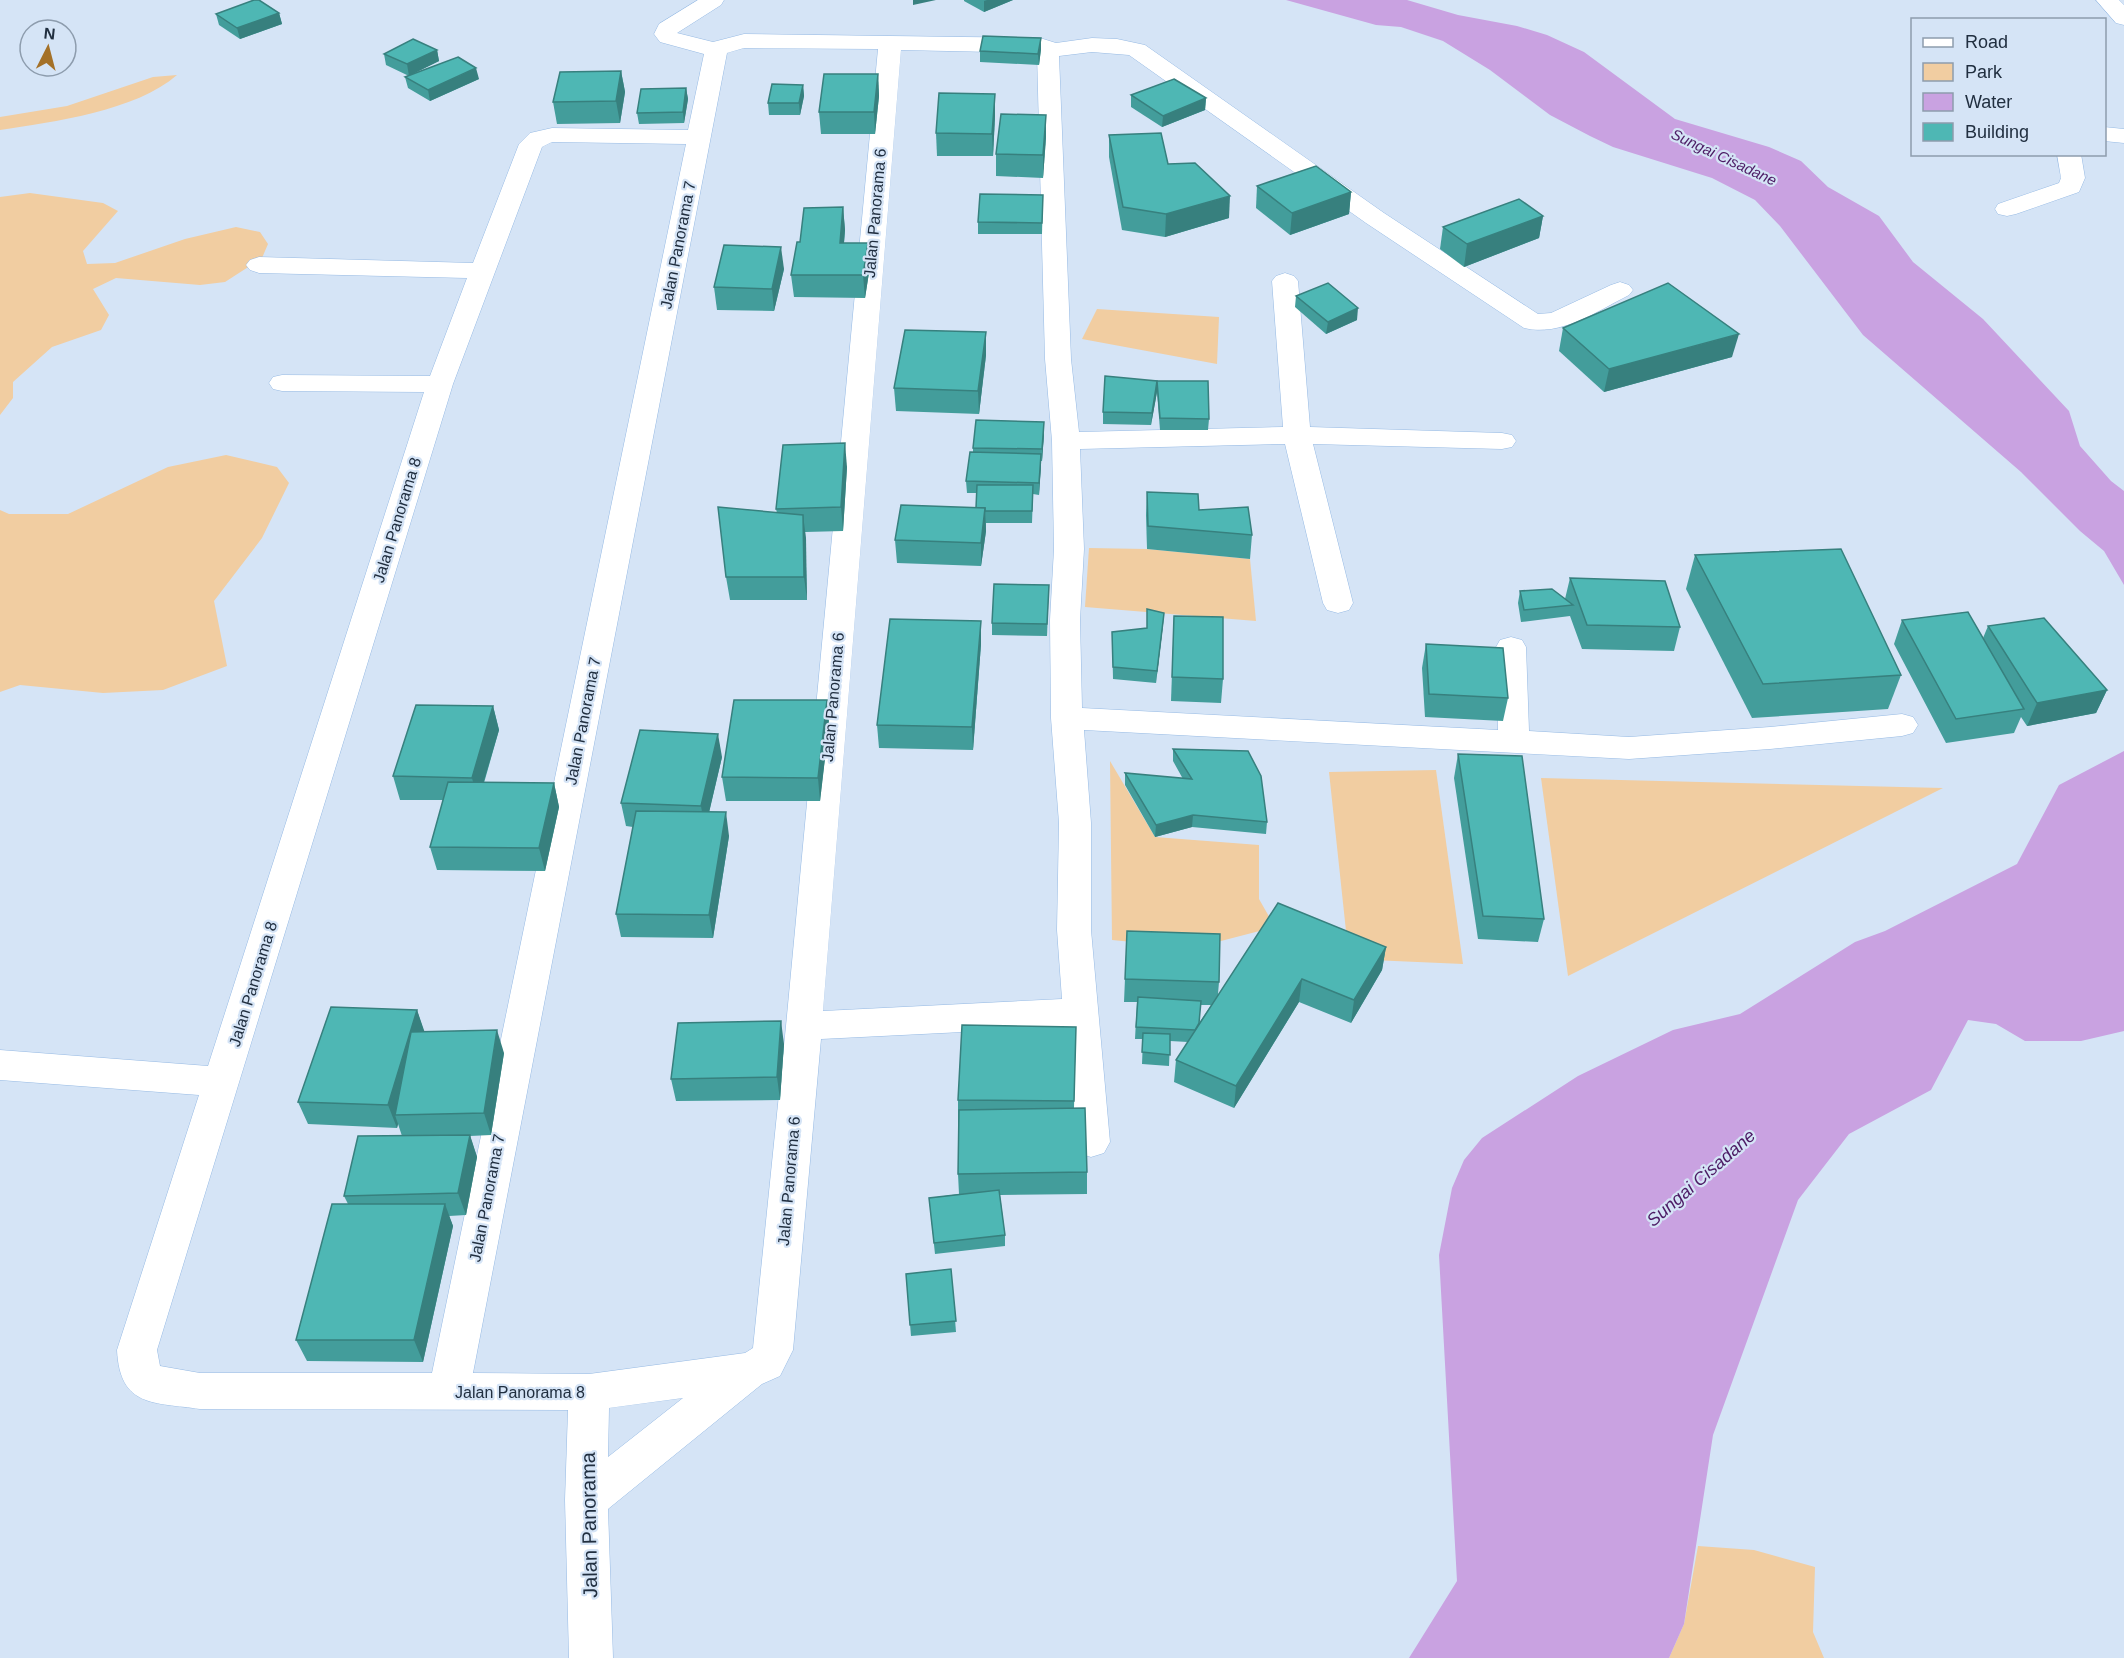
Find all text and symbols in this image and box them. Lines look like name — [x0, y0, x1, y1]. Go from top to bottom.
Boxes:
north arrow — [18, 18, 78, 78]
legend — [1911, 18, 2106, 156]
text: N — [43, 25, 56, 43]
text: Road — [1965, 32, 2008, 52]
text: Park — [1965, 62, 2003, 82]
text: Water — [1965, 92, 2012, 112]
text: Building — [1965, 122, 2029, 142]
water label: Sungai Cisadane — [1669, 125, 1779, 189]
street label: Jalan Panorama 6 — [861, 147, 889, 278]
street label: Jalan Panorama 7 — [657, 180, 699, 310]
street label: Jalan Panorama 8 — [370, 455, 424, 585]
street label: Jalan Panorama 6 — [819, 631, 847, 762]
street label: Jalan Panorama 7 — [562, 656, 604, 786]
street label: Jalan Panorama 8 — [226, 919, 280, 1049]
street label: Jalan Panorama 6 — [775, 1115, 803, 1246]
water label: Sungai Cisadane — [1643, 1125, 1759, 1231]
street label: Jalan Panorama 7 — [466, 1133, 508, 1263]
street label: Jalan Panorama 8 — [455, 1384, 585, 1401]
street label: Jalan Panorama — [577, 1451, 601, 1598]

